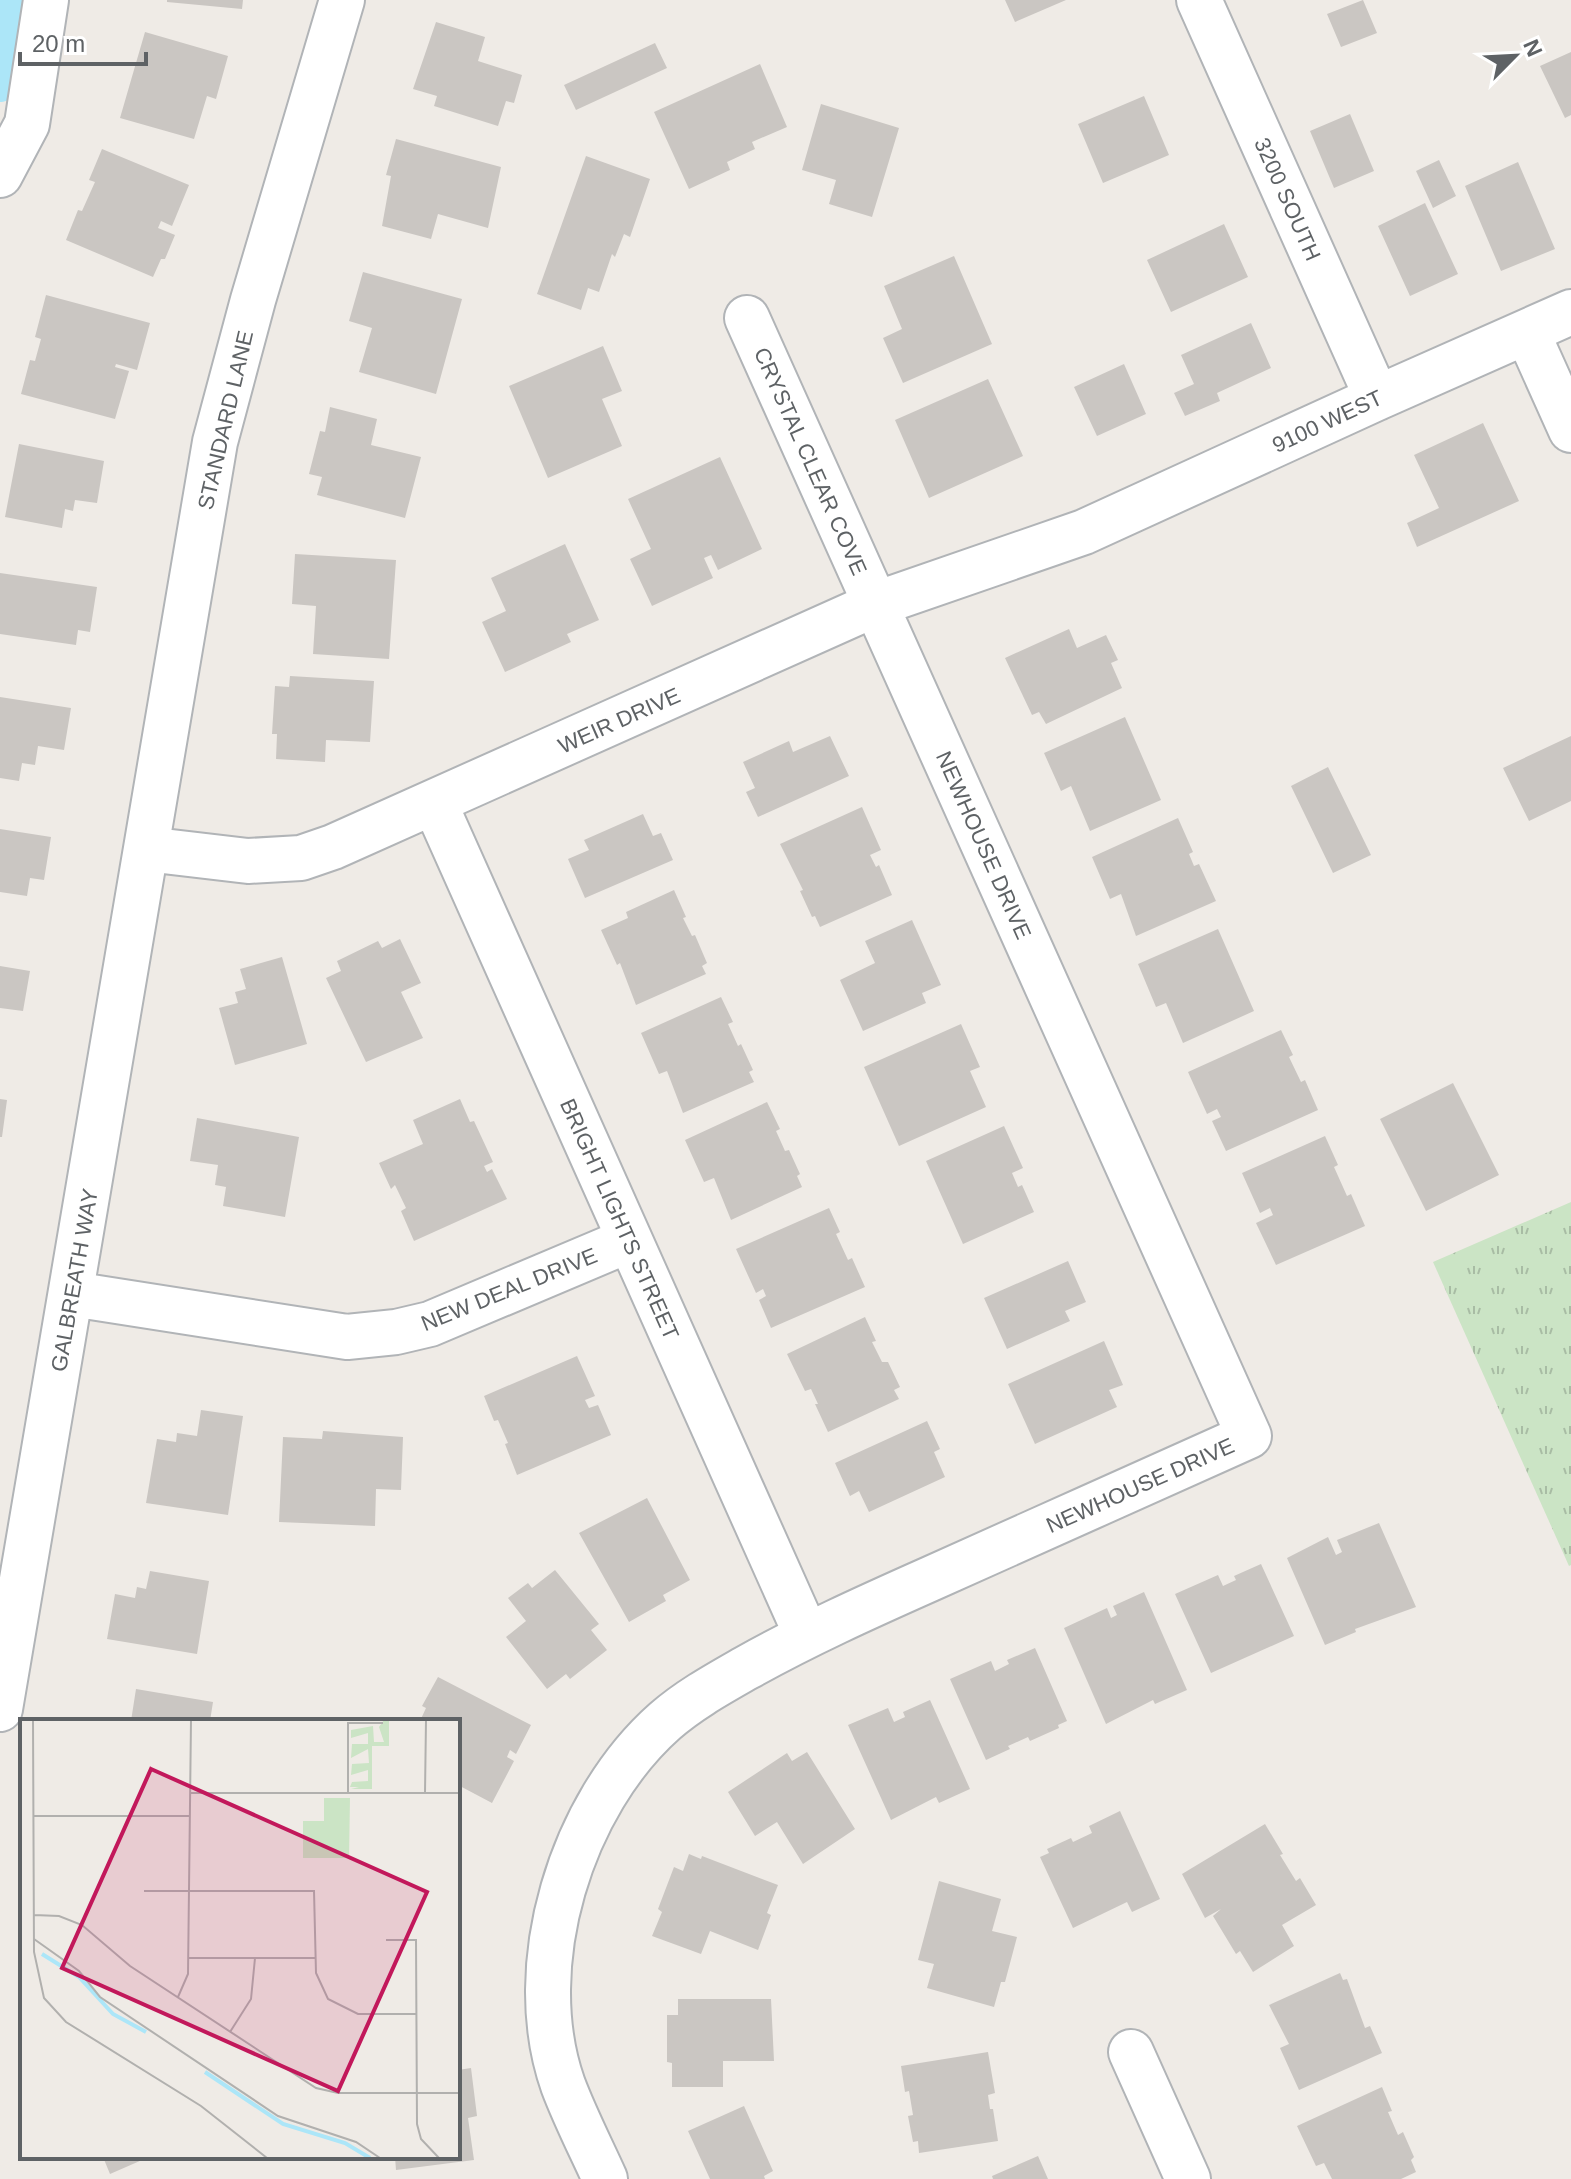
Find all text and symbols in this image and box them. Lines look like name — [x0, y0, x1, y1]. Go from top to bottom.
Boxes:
scale bar — [20, 16, 146, 66]
north arrow — [1475, 16, 1555, 96]
text: 20 m — [32, 30, 85, 57]
text: N — [1518, 36, 1547, 60]
street label: 3200 SOUTH — [1249, 134, 1326, 265]
street label: STANDARD LANE — [193, 328, 258, 512]
street label: CRYSTAL CLEAR COVE — [749, 343, 872, 579]
street label: 9100 WEST — [1268, 385, 1386, 458]
street label: WEIR DRIVE — [554, 682, 684, 758]
street label: NEWHOUSE DRIVE — [931, 747, 1036, 943]
street label: BRIGHT LIGHTS STREET — [555, 1095, 684, 1344]
street label: GALBREATH WAY — [46, 1186, 103, 1374]
street label: NEW DEAL DRIVE — [418, 1243, 601, 1336]
street label: NEWHOUSE DRIVE — [1042, 1433, 1238, 1538]
inset map — [20, 1719, 460, 2159]

